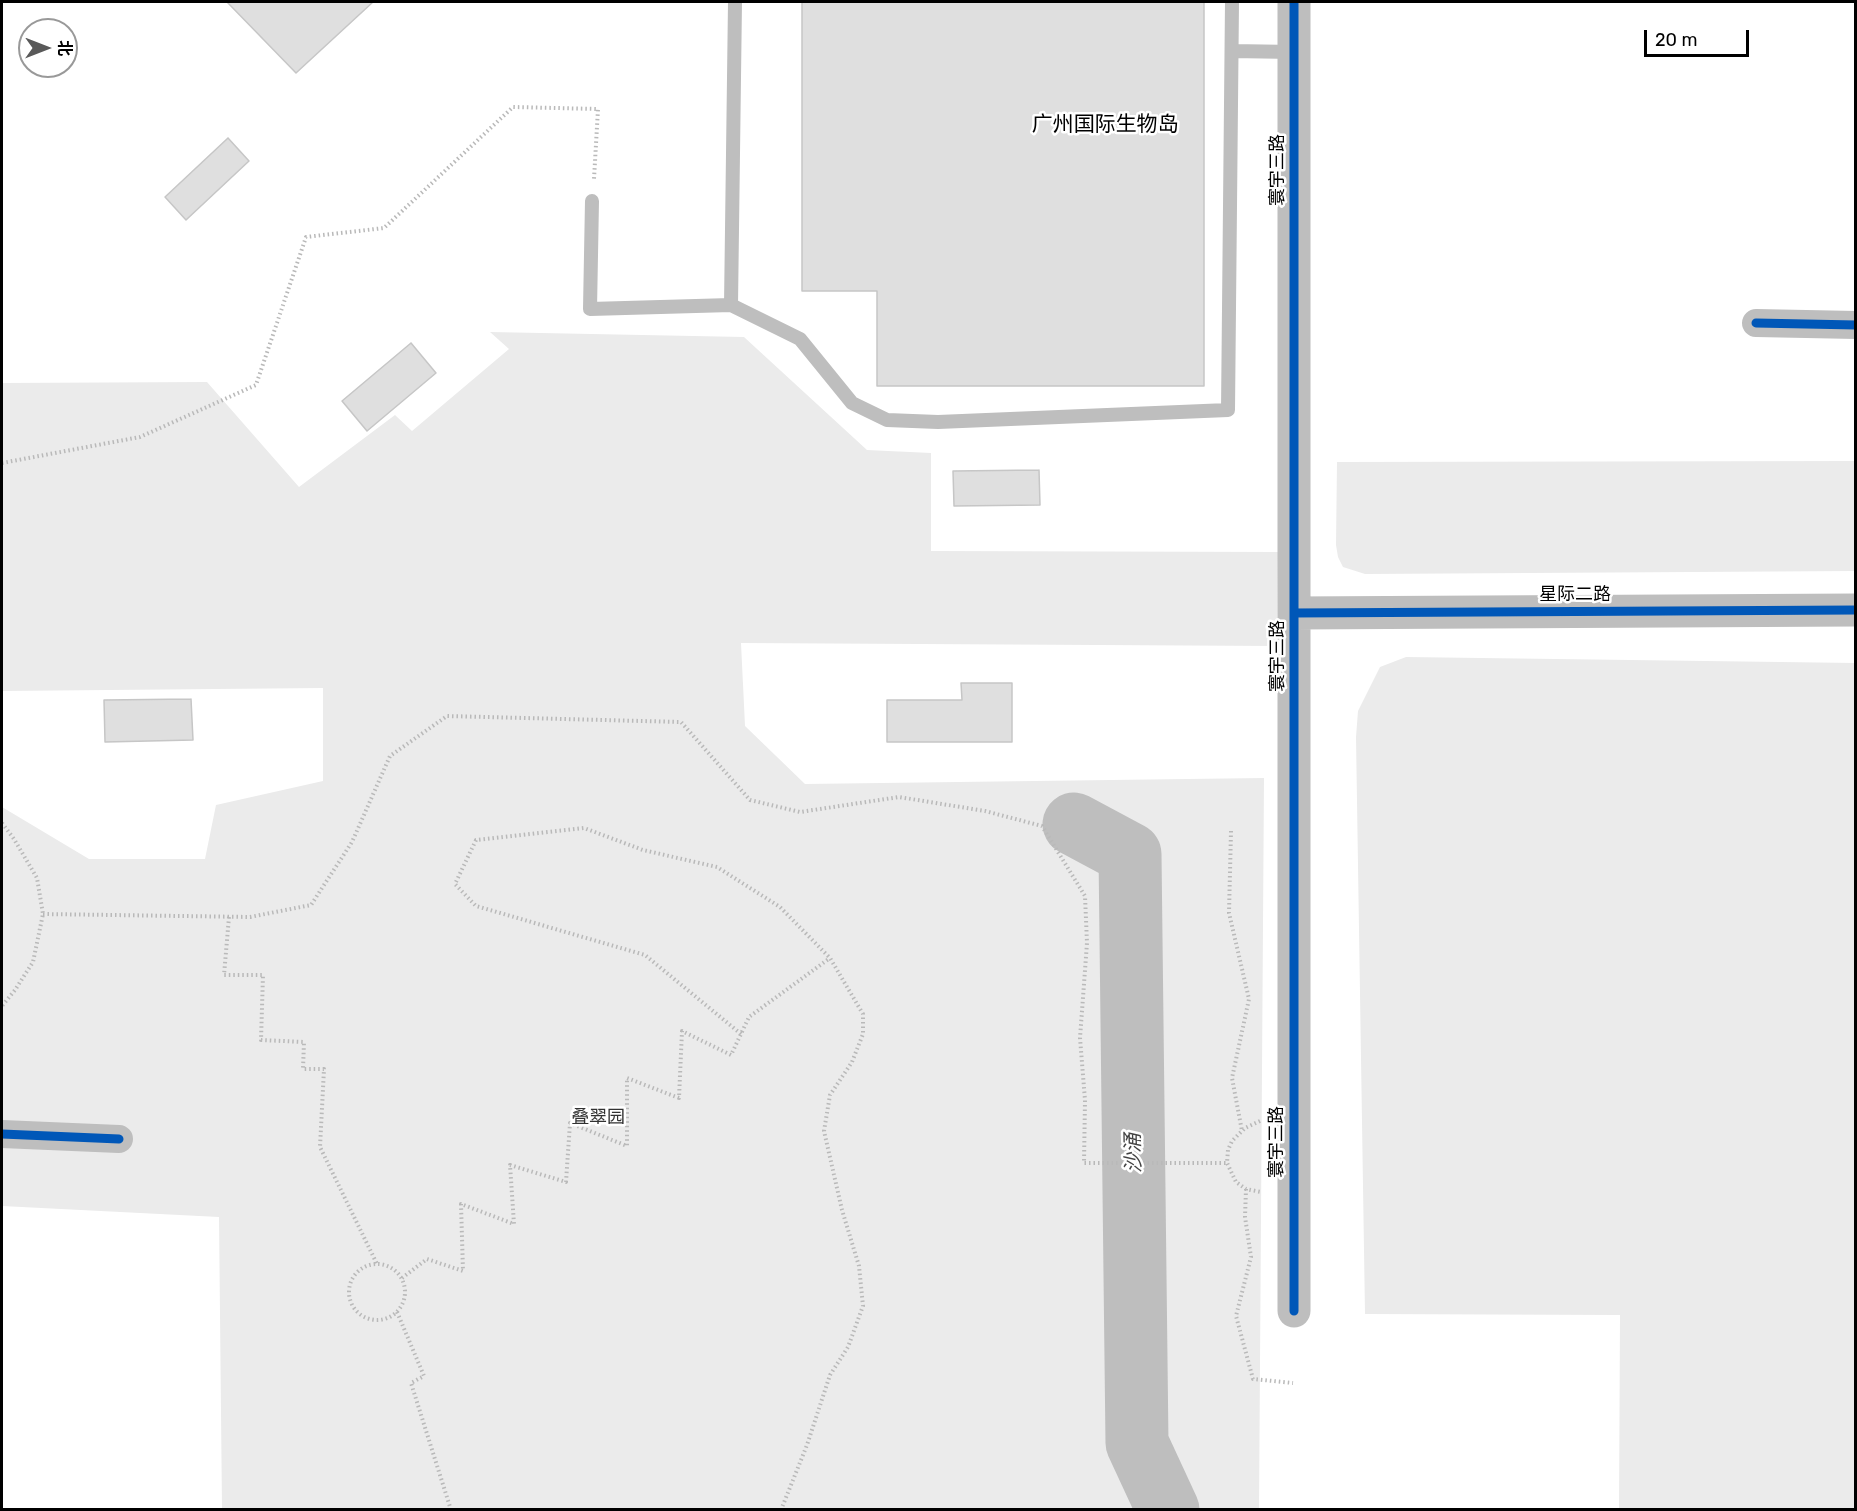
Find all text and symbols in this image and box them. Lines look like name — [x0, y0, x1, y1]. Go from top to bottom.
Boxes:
north arrow — [18, 18, 78, 78]
scale bar — [1647, 18, 1752, 56]
text: 20 m — [1655, 29, 1697, 51]
text: 北 — [55, 40, 74, 56]
district label: 广州国际生物岛 — [1032, 112, 1178, 138]
street label: 寰宇三路 — [1267, 134, 1289, 206]
street label: 星际二路 — [1539, 584, 1611, 606]
street label: 寰宇三路 — [1267, 620, 1289, 692]
street label: 寰宇三路 — [1266, 1106, 1288, 1178]
park label: 叠翠园 — [571, 1107, 625, 1129]
water label: 沙涌 — [1122, 1133, 1146, 1173]

